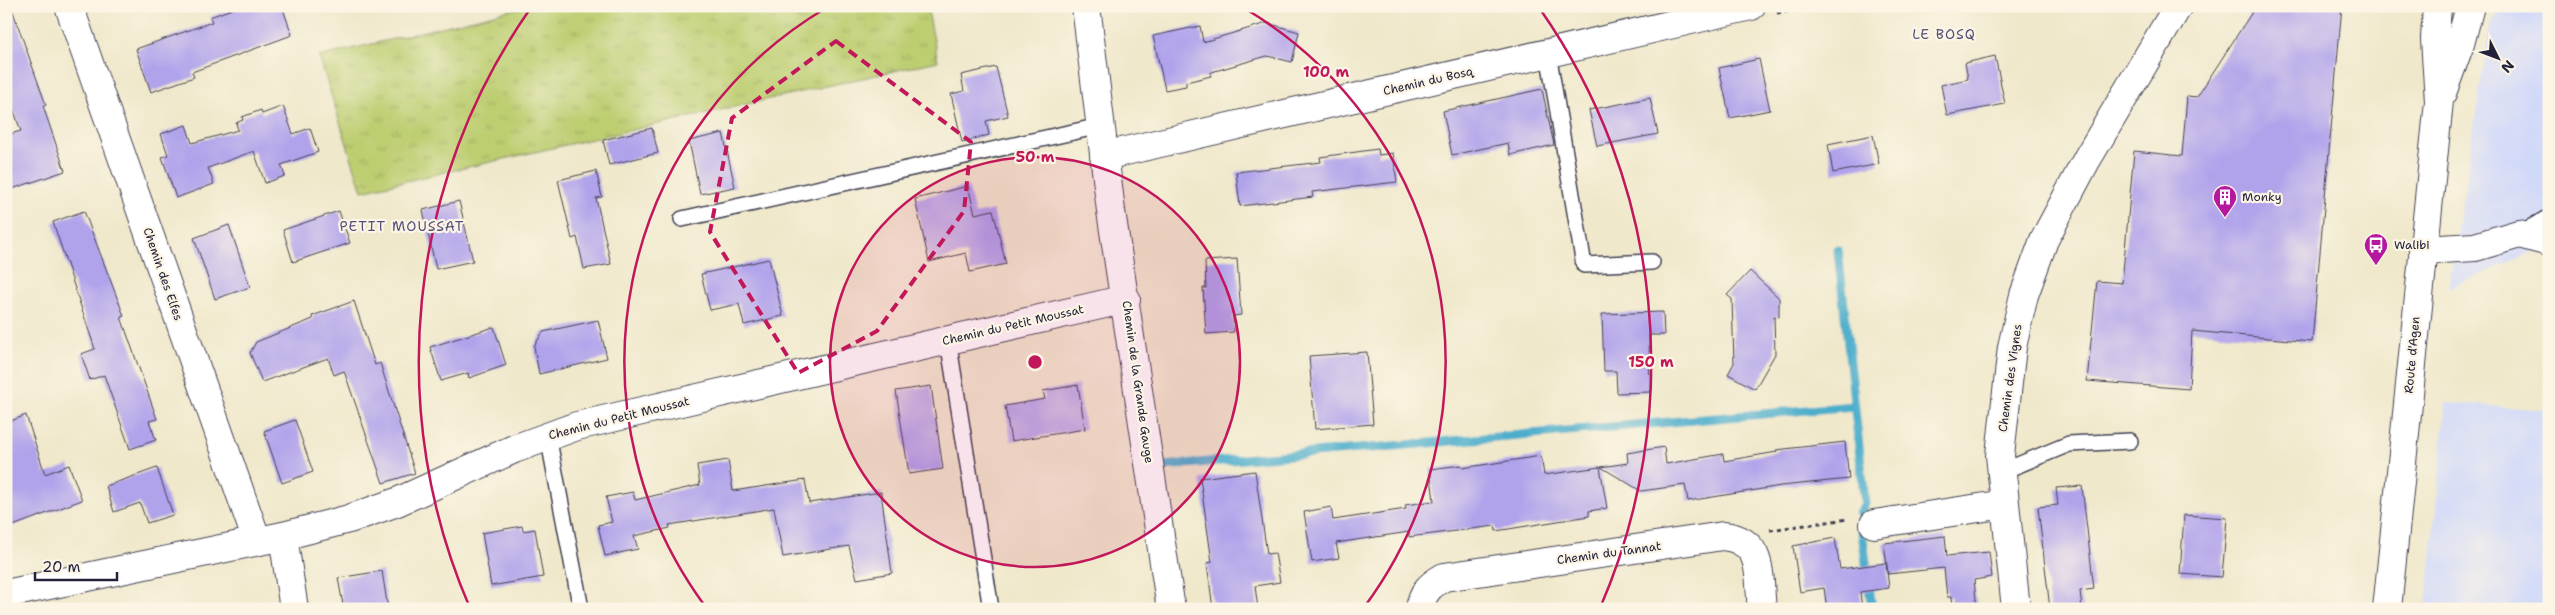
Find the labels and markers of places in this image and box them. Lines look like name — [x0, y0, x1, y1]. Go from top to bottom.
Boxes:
building icon: Monky — [2212, 184, 2238, 218]
place label: Monky — [2242, 189, 2282, 205]
bus stop icon: Walibi — [2363, 232, 2389, 266]
place label: Walibi — [2394, 237, 2430, 253]
centre of rings — [1026, 353, 1044, 371]

